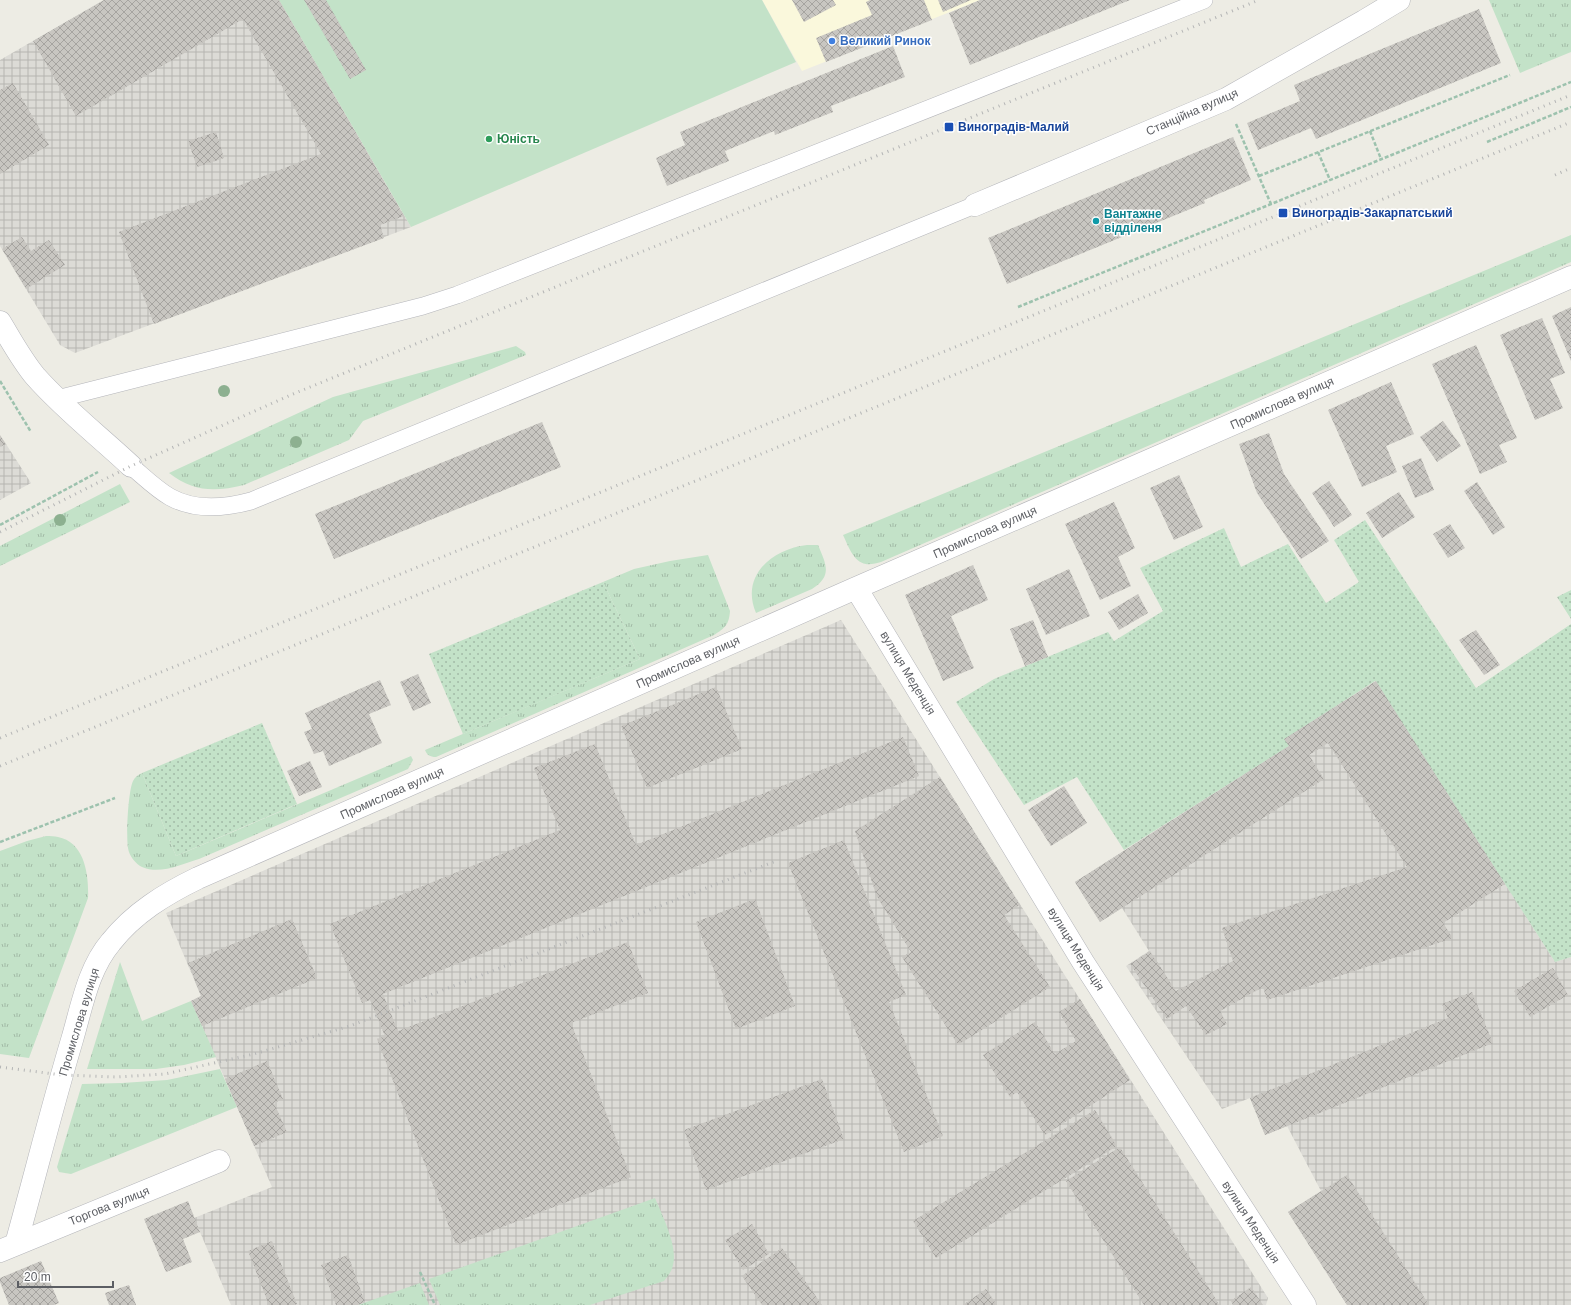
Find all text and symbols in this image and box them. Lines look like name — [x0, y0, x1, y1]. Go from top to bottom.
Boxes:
place label: Великий Ринок — [840, 34, 931, 48]
marker: Великий Ринок — [827, 36, 837, 46]
street label: Станційна вулиця — [1144, 85, 1240, 139]
place label: Виноградів-Малий — [958, 120, 1069, 134]
marker: Виноградів-Малий — [943, 121, 955, 133]
place label: Юність — [497, 132, 540, 146]
marker: Юність — [484, 134, 494, 144]
place label: Виноградів-Закарпатський — [1292, 206, 1453, 220]
place label: Вантажне відділеня — [1104, 207, 1162, 235]
marker: Виноградів-Закарпатський — [1277, 207, 1289, 219]
marker: Вантажне відділеня — [1091, 216, 1101, 226]
street label: Промислова вулиця — [1228, 374, 1336, 432]
street label: Промислова вулиця — [931, 503, 1039, 561]
street label: вулиця Меденція — [877, 629, 939, 717]
street label: Промислова вулиця — [634, 633, 742, 691]
street label: Промислова вулиця — [338, 764, 446, 822]
street label: вулиця Меденція — [1045, 905, 1107, 993]
street label: Промислова вулиця — [56, 966, 102, 1078]
street label: вулиця Меденція — [1219, 1178, 1283, 1266]
street label: Торгова вулиця — [67, 1183, 151, 1229]
scale bar — [18, 1263, 113, 1289]
text: 20 m — [24, 1270, 51, 1284]

